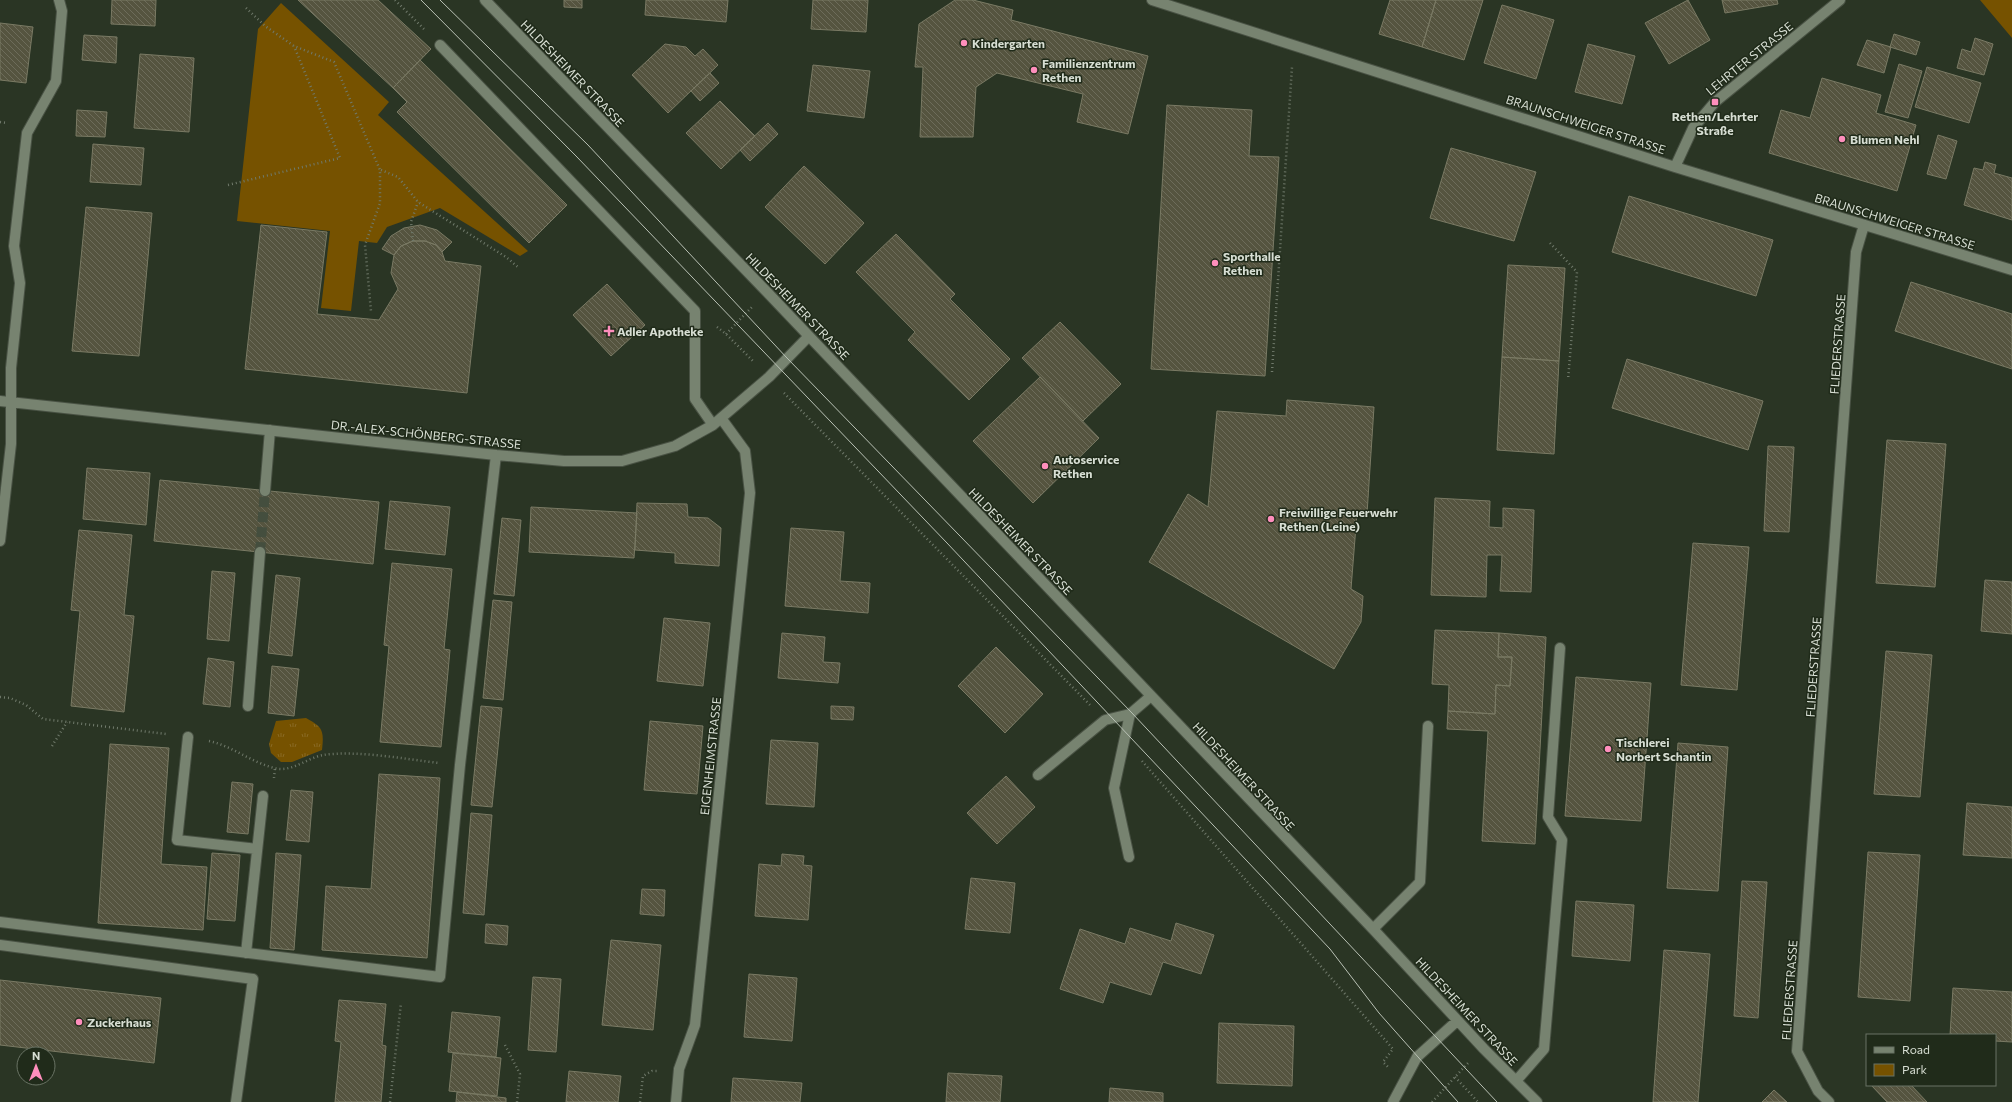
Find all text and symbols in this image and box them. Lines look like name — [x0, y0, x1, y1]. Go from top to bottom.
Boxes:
street label: HILDESHEIMER STRASSE — [518, 17, 628, 129]
street label: LEHRTER STRASSE — [1703, 19, 1795, 97]
place label: Kindergarten — [972, 36, 1045, 50]
marker: Kindergarten — [959, 38, 969, 48]
place label: Familienzentrum Rethen — [1042, 56, 1135, 84]
marker: Familienzentrum Rethen — [1029, 65, 1039, 75]
street label: BRAUNSCHWEIGER STRASSE — [1504, 92, 1668, 156]
marker: Rethen/Lehrter Straße — [1710, 97, 1720, 107]
place label: Rethen/Lehrter Straße — [1672, 109, 1758, 137]
place label: Blumen Nehl — [1850, 132, 1920, 146]
marker: Blumen Nehl — [1837, 134, 1847, 144]
street label: BRAUNSCHWEIGER STRASSE — [1813, 190, 1977, 252]
place label: Sporthalle Rethen — [1223, 249, 1281, 277]
street label: HILDESHEIMER STRASSE — [743, 250, 853, 362]
marker: Sporthalle Rethen — [1210, 258, 1220, 268]
street label: FLIEDERSTRASSE — [1827, 293, 1847, 395]
place label: Adler Apotheke — [617, 324, 703, 338]
marker: Adler Apotheke — [604, 326, 614, 336]
street label: DR.-ALEX-SCHÖNBERG-STRASSE — [330, 417, 522, 451]
place label: Autoservice Rethen — [1053, 452, 1119, 480]
marker: Autoservice Rethen — [1040, 461, 1050, 471]
street label: HILDESHEIMER STRASSE — [966, 485, 1076, 597]
place label: Freiwillige Feuerwehr Rethen (Leine) — [1279, 505, 1398, 533]
marker: Freiwillige Feuerwehr Rethen (Leine) — [1266, 514, 1276, 524]
street label: FLIEDERSTRASSE — [1803, 616, 1823, 718]
street label: EIGENHEIMSTRASSE — [697, 696, 723, 816]
street label: HILDESHEIMER STRASSE — [1190, 719, 1298, 833]
place label: Tischlerei Norbert Schantin — [1616, 735, 1711, 763]
marker: Tischlerei Norbert Schantin — [1603, 744, 1613, 754]
street label: FLIEDERSTRASSE — [1779, 939, 1799, 1041]
street label: HILDESHEIMER STRASSE — [1413, 954, 1521, 1068]
place label: Zuckerhaus — [87, 1015, 152, 1029]
marker: Zuckerhaus — [74, 1017, 84, 1027]
legend — [1866, 1034, 1996, 1086]
text: Road — [1902, 1042, 1930, 1056]
north arrow — [16, 1046, 56, 1086]
text: N — [32, 1049, 40, 1062]
text: Park — [1902, 1062, 1928, 1076]

